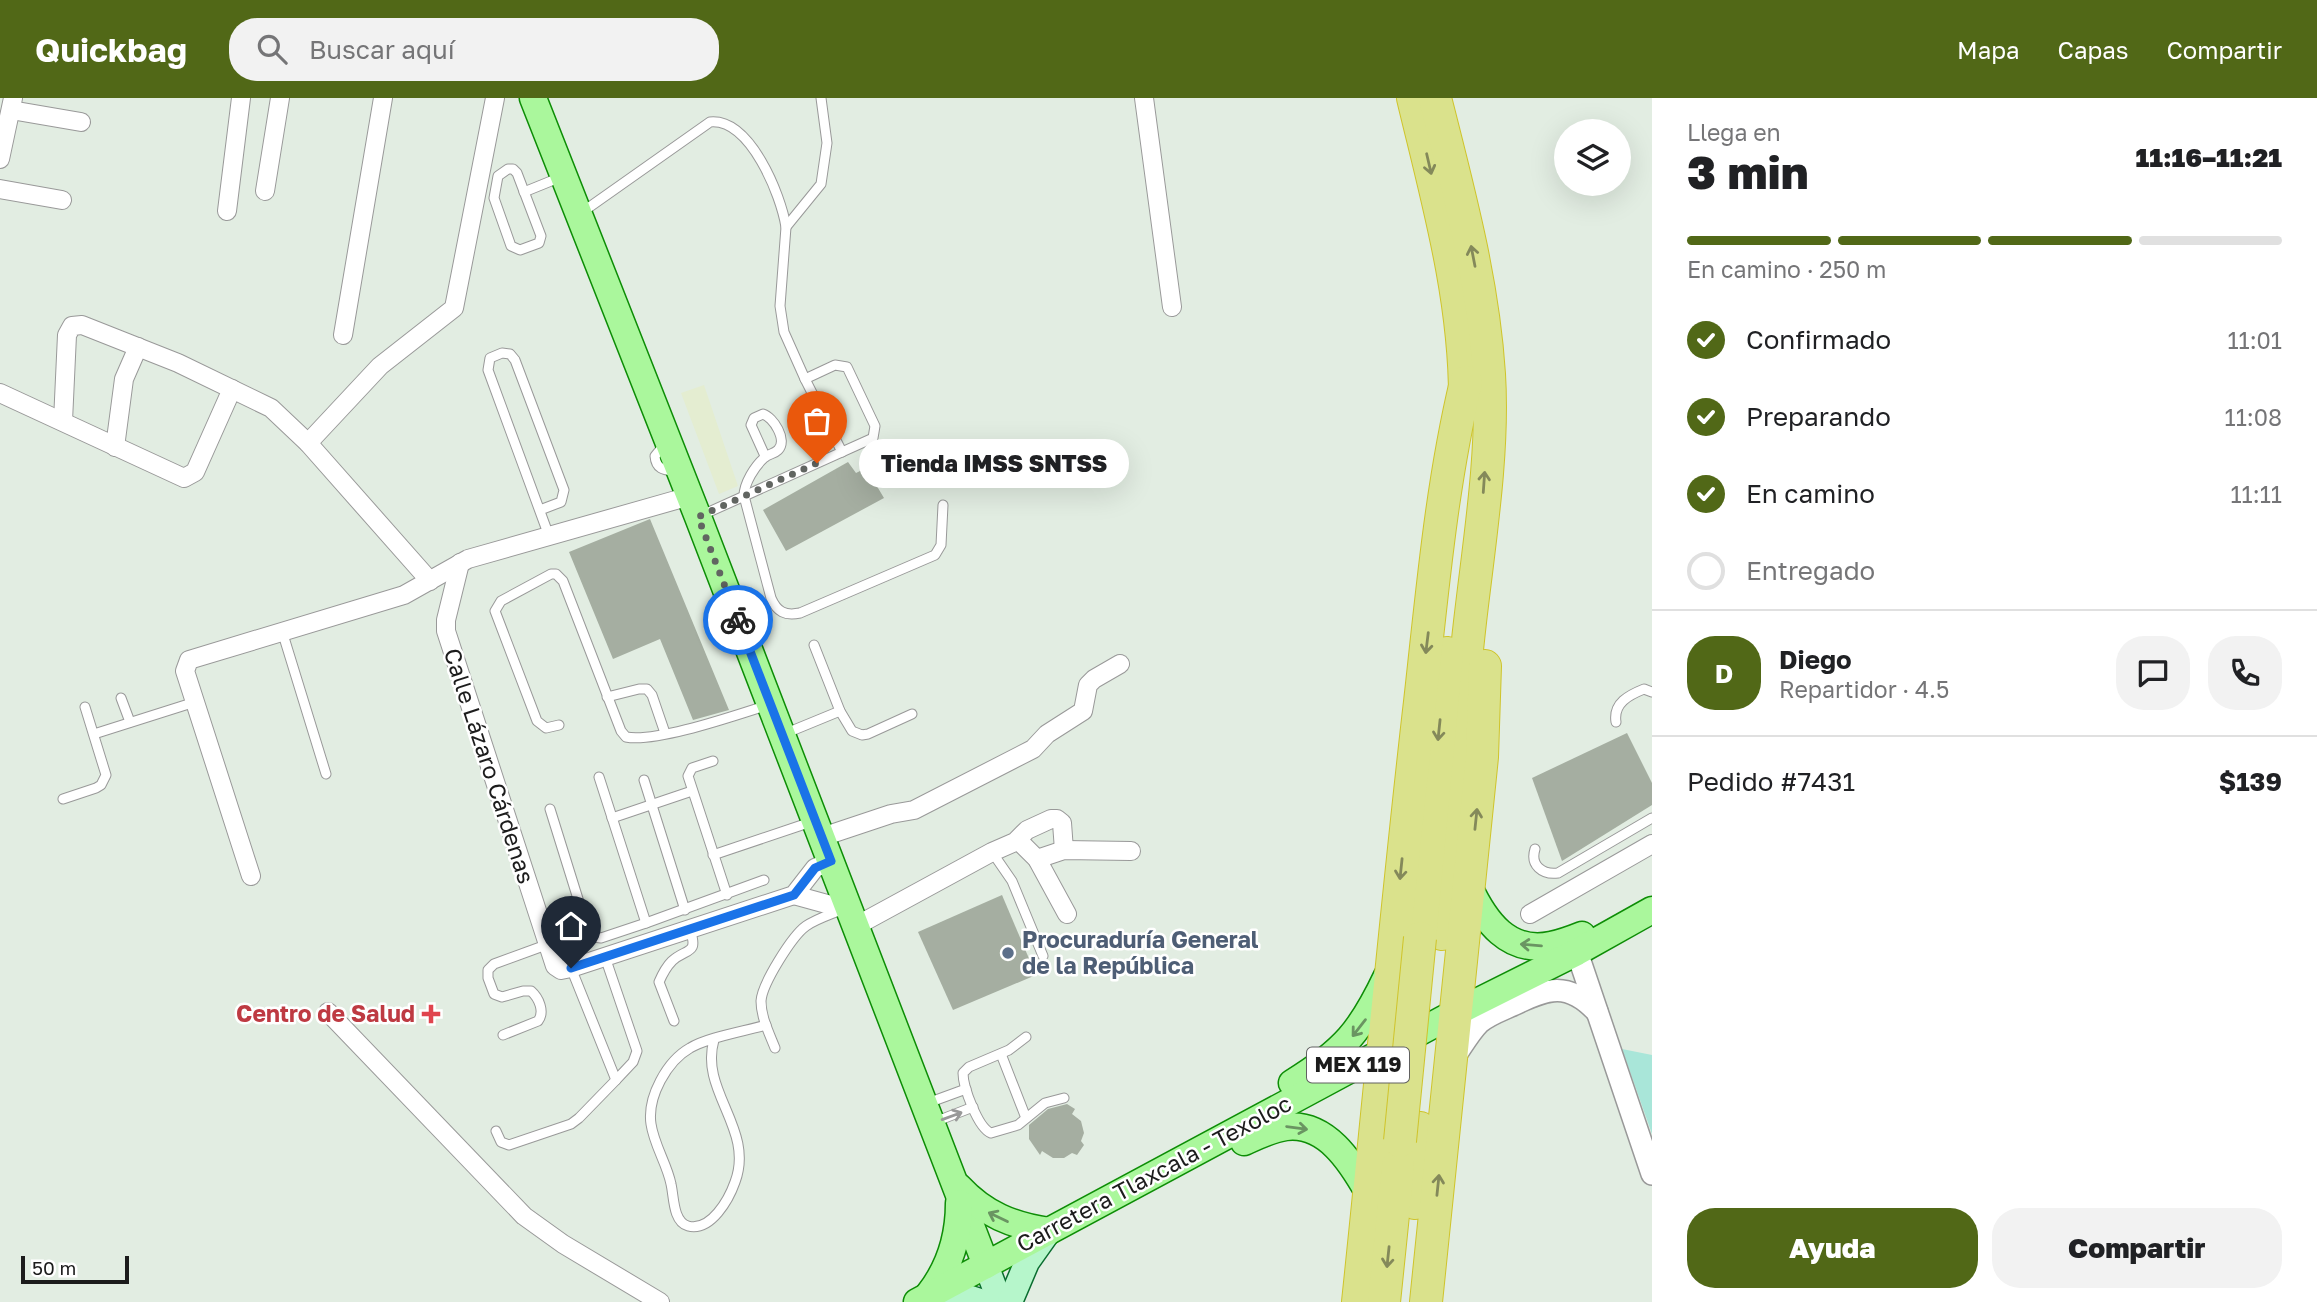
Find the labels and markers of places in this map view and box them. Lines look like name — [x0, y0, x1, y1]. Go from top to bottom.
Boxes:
pin — [787, 391, 847, 463]
callout: Tienda IMSS SNTSS — [859, 438, 1128, 488]
pin — [541, 896, 601, 968]
place label: Procuraduría General de la República — [1022, 925, 1259, 979]
marker: Procuraduría General de la República — [1000, 945, 1016, 961]
place label: Centro de Salud — [236, 999, 415, 1027]
marker: Centro de Salud — [421, 1004, 441, 1024]

